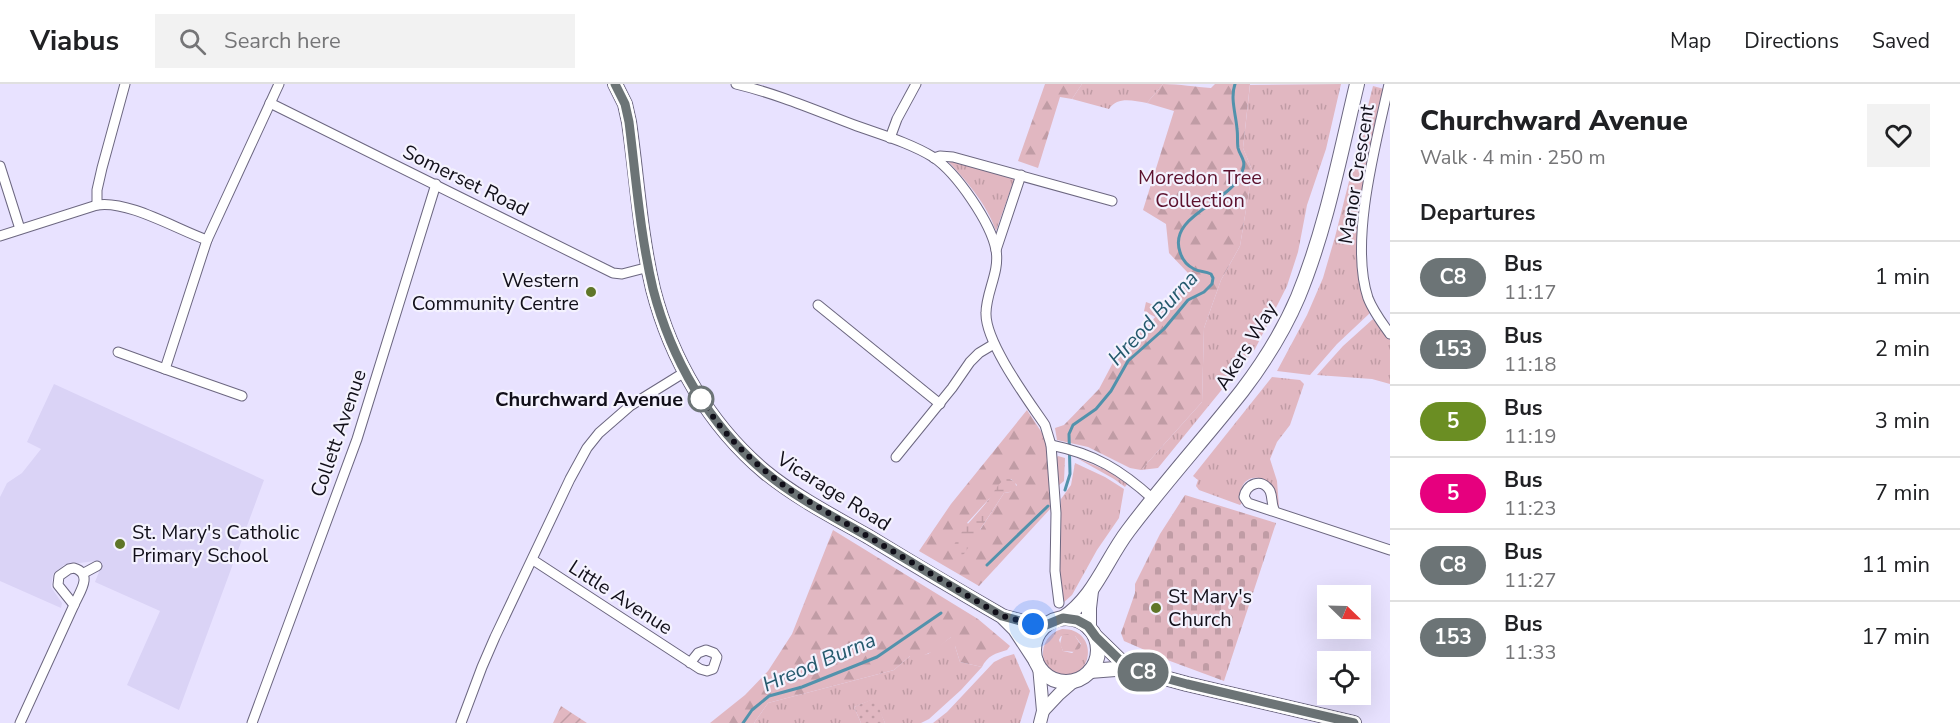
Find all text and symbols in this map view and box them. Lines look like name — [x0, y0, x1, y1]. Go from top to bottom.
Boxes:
search box — [155, 14, 575, 68]
text: Viabus — [30, 22, 119, 60]
icon: search — [176, 25, 209, 58]
text: Search here — [224, 26, 341, 56]
text: Map — [1670, 27, 1711, 55]
text: Directions — [1744, 27, 1839, 55]
text: Saved — [1872, 27, 1930, 55]
street label: Manor Crescent — [1332, 101, 1381, 246]
text: Churchward Avenue — [1420, 102, 1688, 140]
button: heart — [1867, 104, 1930, 167]
street label: Somerset Road — [398, 138, 533, 223]
text: Walk · 4 min · 250 m — [1420, 144, 1606, 171]
park label: Moredon Tree Collection — [1138, 164, 1262, 214]
text: Departures — [1420, 198, 1535, 228]
text: Bus — [1504, 249, 1543, 279]
text: 1 min — [1875, 262, 1930, 292]
text: C8 — [1440, 263, 1466, 291]
water label: Hreod Burna — [1102, 264, 1204, 372]
place label: Western Community Centre — [412, 267, 579, 317]
text: 11:17 — [1504, 279, 1557, 306]
marker: Western Community Centre — [584, 285, 598, 299]
street label: Akers Way — [1209, 297, 1284, 395]
text: Bus — [1504, 321, 1543, 351]
text: 2 min — [1875, 334, 1930, 364]
text: 153 — [1434, 335, 1472, 363]
text: 11:18 — [1504, 351, 1557, 378]
street label: Collett Avenue — [304, 366, 373, 501]
place label: Churchward Avenue — [495, 386, 683, 413]
marker: Churchward Avenue — [688, 386, 714, 412]
text: Bus — [1504, 393, 1543, 423]
text: 3 min — [1875, 406, 1930, 436]
text: 5 — [1447, 407, 1459, 435]
text: 11:19 — [1504, 423, 1557, 450]
street label: Vicarage Road — [771, 445, 896, 537]
text: Bus — [1504, 465, 1543, 495]
text: 7 min — [1875, 478, 1930, 508]
text: 5 — [1447, 479, 1459, 507]
text: 11:23 — [1504, 495, 1557, 522]
place label: St. Mary's Catholic Primary School — [132, 519, 299, 569]
marker: St. Mary's Catholic Primary School — [113, 537, 127, 551]
text: Bus — [1504, 537, 1543, 567]
text: 11 min — [1862, 550, 1930, 580]
text: C8 — [1440, 551, 1466, 579]
street label: Little Avenue — [564, 554, 678, 641]
text: 11:27 — [1504, 567, 1557, 594]
place label: St Mary's Church — [1168, 583, 1252, 633]
north arrow — [1317, 585, 1371, 639]
map controls — [1317, 585, 1371, 705]
marker: St Mary's Church — [1149, 601, 1163, 615]
your location — [1018, 609, 1048, 639]
text: Bus — [1504, 609, 1543, 639]
text: 17 min — [1862, 622, 1930, 652]
text: 153 — [1434, 623, 1472, 651]
water label: Hreod Burna — [758, 626, 880, 698]
text: 11:33 — [1504, 639, 1557, 666]
button: locate — [1317, 651, 1371, 705]
line badge: C8 — [1116, 652, 1170, 692]
text: C8 — [1130, 658, 1156, 686]

